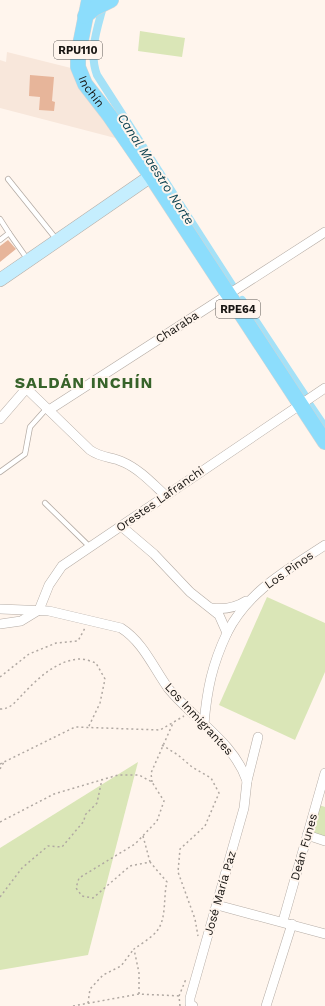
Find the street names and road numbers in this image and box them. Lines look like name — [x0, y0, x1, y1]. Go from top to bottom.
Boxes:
road number: RPU110 — [54, 41, 102, 59]
street label: Inchín — [75, 74, 107, 110]
road number: RPE64 — [216, 300, 260, 318]
street label: Charaba — [153, 308, 201, 346]
street label: Orestes Lafranchi — [113, 463, 207, 535]
street label: Los Pinos — [262, 548, 316, 592]
street label: Los Inmigrantes — [162, 680, 236, 758]
street label: Deán Funes — [288, 812, 320, 882]
street label: José María Paz — [201, 849, 239, 937]

